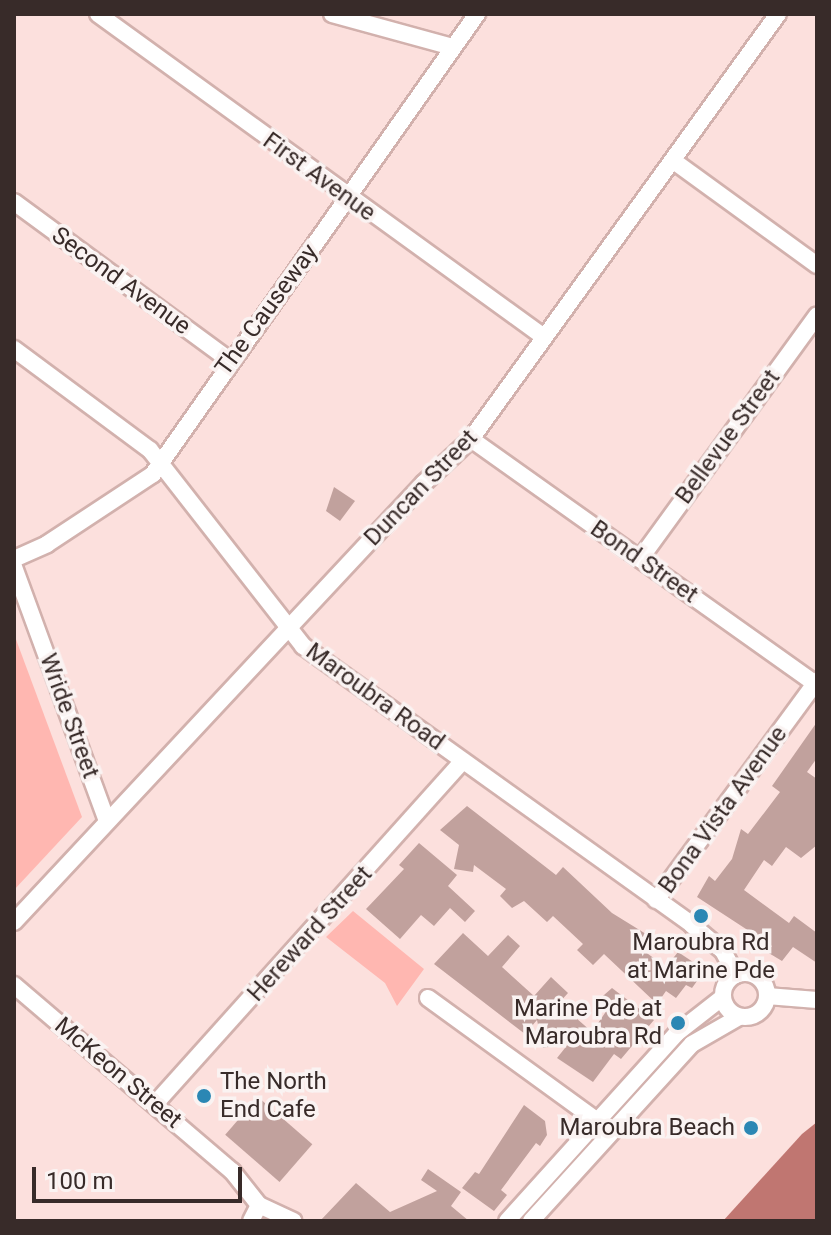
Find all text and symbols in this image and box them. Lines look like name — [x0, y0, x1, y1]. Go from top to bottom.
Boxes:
street label: First Avenue — [257, 127, 381, 227]
street label: Second Avenue — [46, 221, 196, 341]
street label: The Causeway — [210, 239, 324, 381]
street label: Bellevue Street — [670, 364, 786, 510]
street label: Duncan Street — [358, 424, 484, 552]
street label: Bond Street — [585, 514, 703, 610]
street label: Maroubra Road — [300, 637, 450, 757]
street label: Wride Street — [33, 650, 105, 782]
street label: Bona Vista Avenue — [653, 721, 793, 899]
street label: Hereward Street — [242, 860, 378, 1008]
marker: Maroubra Rd at Marine Pde — [692, 907, 710, 925]
place label: Maroubra Rd at Marine Pde — [627, 929, 775, 985]
place label: Marine Pde at Maroubra Rd — [514, 995, 662, 1051]
street label: McKeon Street — [49, 1011, 187, 1135]
marker: Marine Pde at Maroubra Rd — [669, 1014, 687, 1032]
place label: The North End Cafe — [220, 1068, 327, 1124]
marker: The North End Cafe — [195, 1087, 213, 1105]
place label: Maroubra Beach — [560, 1114, 735, 1142]
marker: Maroubra Beach — [742, 1119, 760, 1137]
scale bar — [36, 1151, 246, 1201]
text: 100 m — [46, 1167, 113, 1195]

